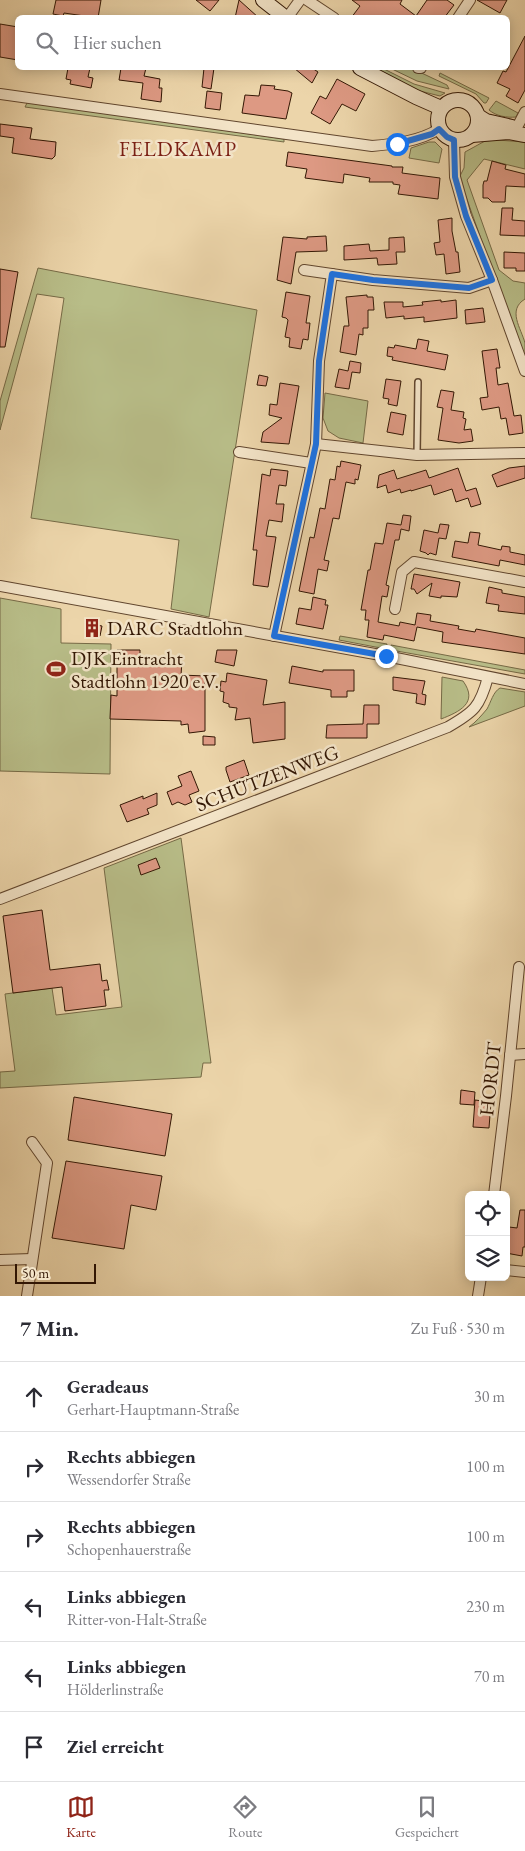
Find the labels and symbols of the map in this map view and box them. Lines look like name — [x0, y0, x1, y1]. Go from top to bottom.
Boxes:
route start — [386, 133, 409, 156]
district label: FELDKAMP — [119, 135, 237, 162]
place label: DARC Stadtlohn — [107, 615, 243, 641]
building icon: DARC Stadtlohn — [81, 617, 103, 639]
place label: DJK Eintracht Stadtlohn 1920 e.V. — [71, 645, 219, 694]
route end — [375, 645, 398, 668]
sports icon: DJK Eintracht Stadtlohn 1920 e.V. — [45, 658, 67, 680]
street label: SCHÜTZENWEG — [192, 739, 342, 817]
street label: HORDT — [473, 1040, 507, 1117]
scale bar — [15, 1261, 96, 1284]

